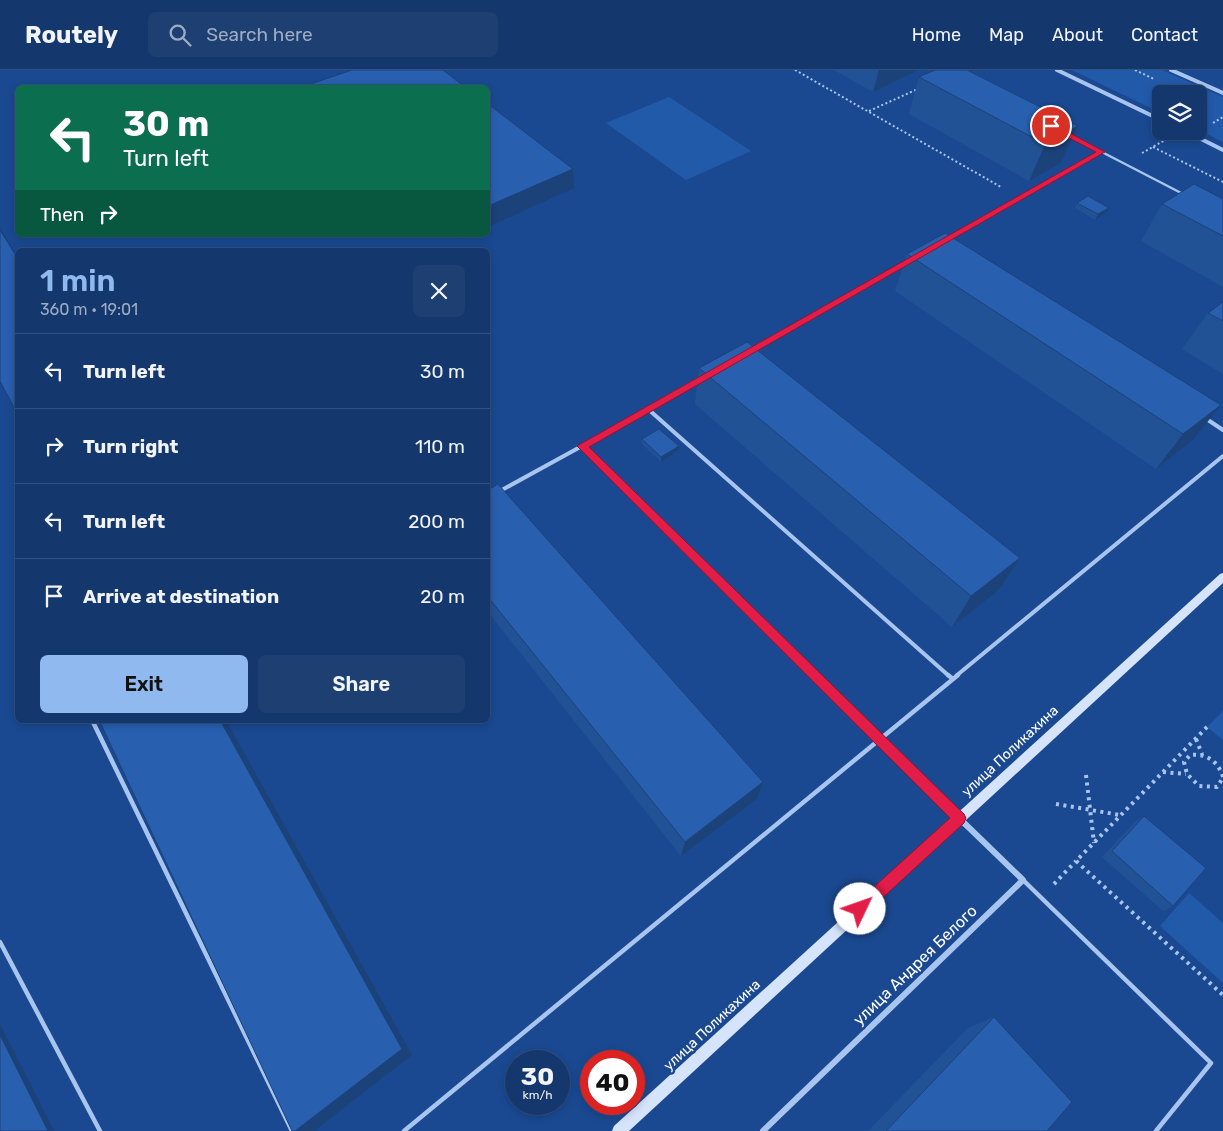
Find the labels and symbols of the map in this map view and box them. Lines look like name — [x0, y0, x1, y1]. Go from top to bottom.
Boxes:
pin — [1030, 105, 1072, 147]
street label: улица Поликахина — [958, 702, 1062, 800]
position arrow — [833, 882, 885, 934]
street label: улица Андрея Белого — [849, 901, 981, 1029]
street label: улица Поликахина — [660, 976, 764, 1074]
speed limit sign: 40 — [580, 1050, 645, 1115]

